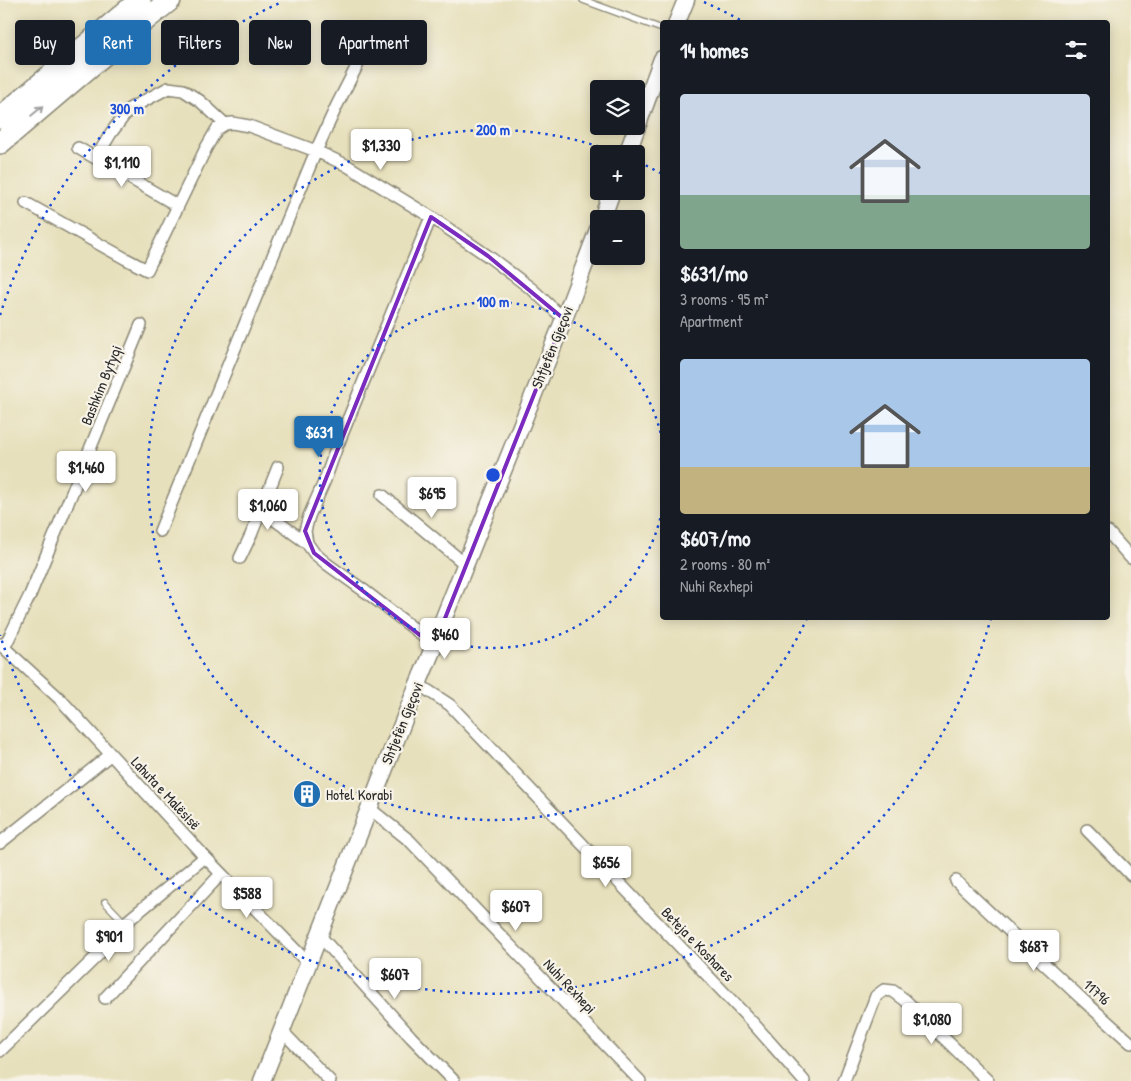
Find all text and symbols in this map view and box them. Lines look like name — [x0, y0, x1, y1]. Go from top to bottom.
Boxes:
chip: Buy — [15, 20, 75, 65]
chip: Rent — [85, 20, 151, 65]
chip: Filters — [161, 20, 239, 65]
chip: New — [249, 20, 311, 65]
chip: Apartment — [321, 20, 427, 65]
text: 14 homes — [680, 36, 748, 65]
icon: filters — [1062, 36, 1090, 64]
map controls — [590, 80, 645, 265]
button: layers — [590, 80, 645, 135]
text: 300 m — [110, 98, 144, 119]
one-way arrow — [30, 106, 43, 117]
text: 200 m — [476, 119, 510, 140]
icon: home — [840, 126, 930, 216]
pin: $1,330 — [340, 128, 422, 171]
text: $1,330 — [362, 134, 400, 156]
button: + — [590, 145, 645, 200]
pin: $1,110 — [81, 146, 163, 188]
text: $1,110 — [104, 151, 140, 173]
button: − — [590, 210, 645, 265]
text: $631/mo — [680, 259, 748, 288]
text: 3 rooms · 95 m² — [680, 288, 768, 310]
text: 100 m — [477, 291, 509, 312]
street label: Shtjefën Gjeçovi — [526, 303, 578, 391]
text: Apartment — [680, 310, 743, 332]
street label: Bashkim Bytyqi — [75, 342, 127, 428]
icon: home — [840, 391, 930, 481]
pin: $631 — [289, 416, 349, 458]
text: $631 — [305, 421, 333, 443]
pin: $1,460 — [45, 450, 127, 493]
text: $1,460 — [68, 456, 104, 478]
centre of rings — [484, 466, 502, 484]
pin: $695 — [402, 476, 462, 519]
text: $695 — [418, 482, 446, 504]
pin: $1,060 — [227, 488, 309, 531]
text: $1,060 — [249, 494, 287, 516]
text: $607/mo — [680, 524, 750, 553]
text: 2 rooms · 80 m² — [680, 553, 770, 575]
text: Nuhi Rexhepi — [680, 575, 753, 597]
pin: $460 — [415, 618, 475, 660]
text: $460 — [431, 623, 459, 645]
street label: Shtjefën Gjeçovi — [376, 679, 428, 767]
street label: Lahuta e Malësisë — [126, 752, 206, 834]
building icon: Hotel Korabi — [292, 779, 322, 809]
place label: Hotel Korabi — [326, 784, 393, 805]
pin: $656 — [576, 846, 636, 888]
text: $656 — [592, 851, 620, 873]
pin: $588 — [217, 876, 277, 919]
text: $588 — [233, 882, 261, 904]
pin: $607 — [486, 890, 546, 932]
text: $607 — [501, 895, 531, 917]
street label: Beteja e Koshares — [657, 902, 739, 986]
pin: $901 — [79, 920, 139, 962]
text: $901 — [96, 925, 122, 947]
pin: $687 — [1004, 930, 1064, 972]
text: $687 — [1019, 935, 1049, 957]
street label: Nuhi Rexhepi — [539, 954, 601, 1018]
pin: $607 — [365, 958, 425, 1000]
text: $607 — [380, 963, 410, 985]
street label: 11796 — [1079, 974, 1115, 1010]
pin: $1,080 — [891, 1002, 973, 1045]
text: $1,080 — [913, 1008, 951, 1030]

